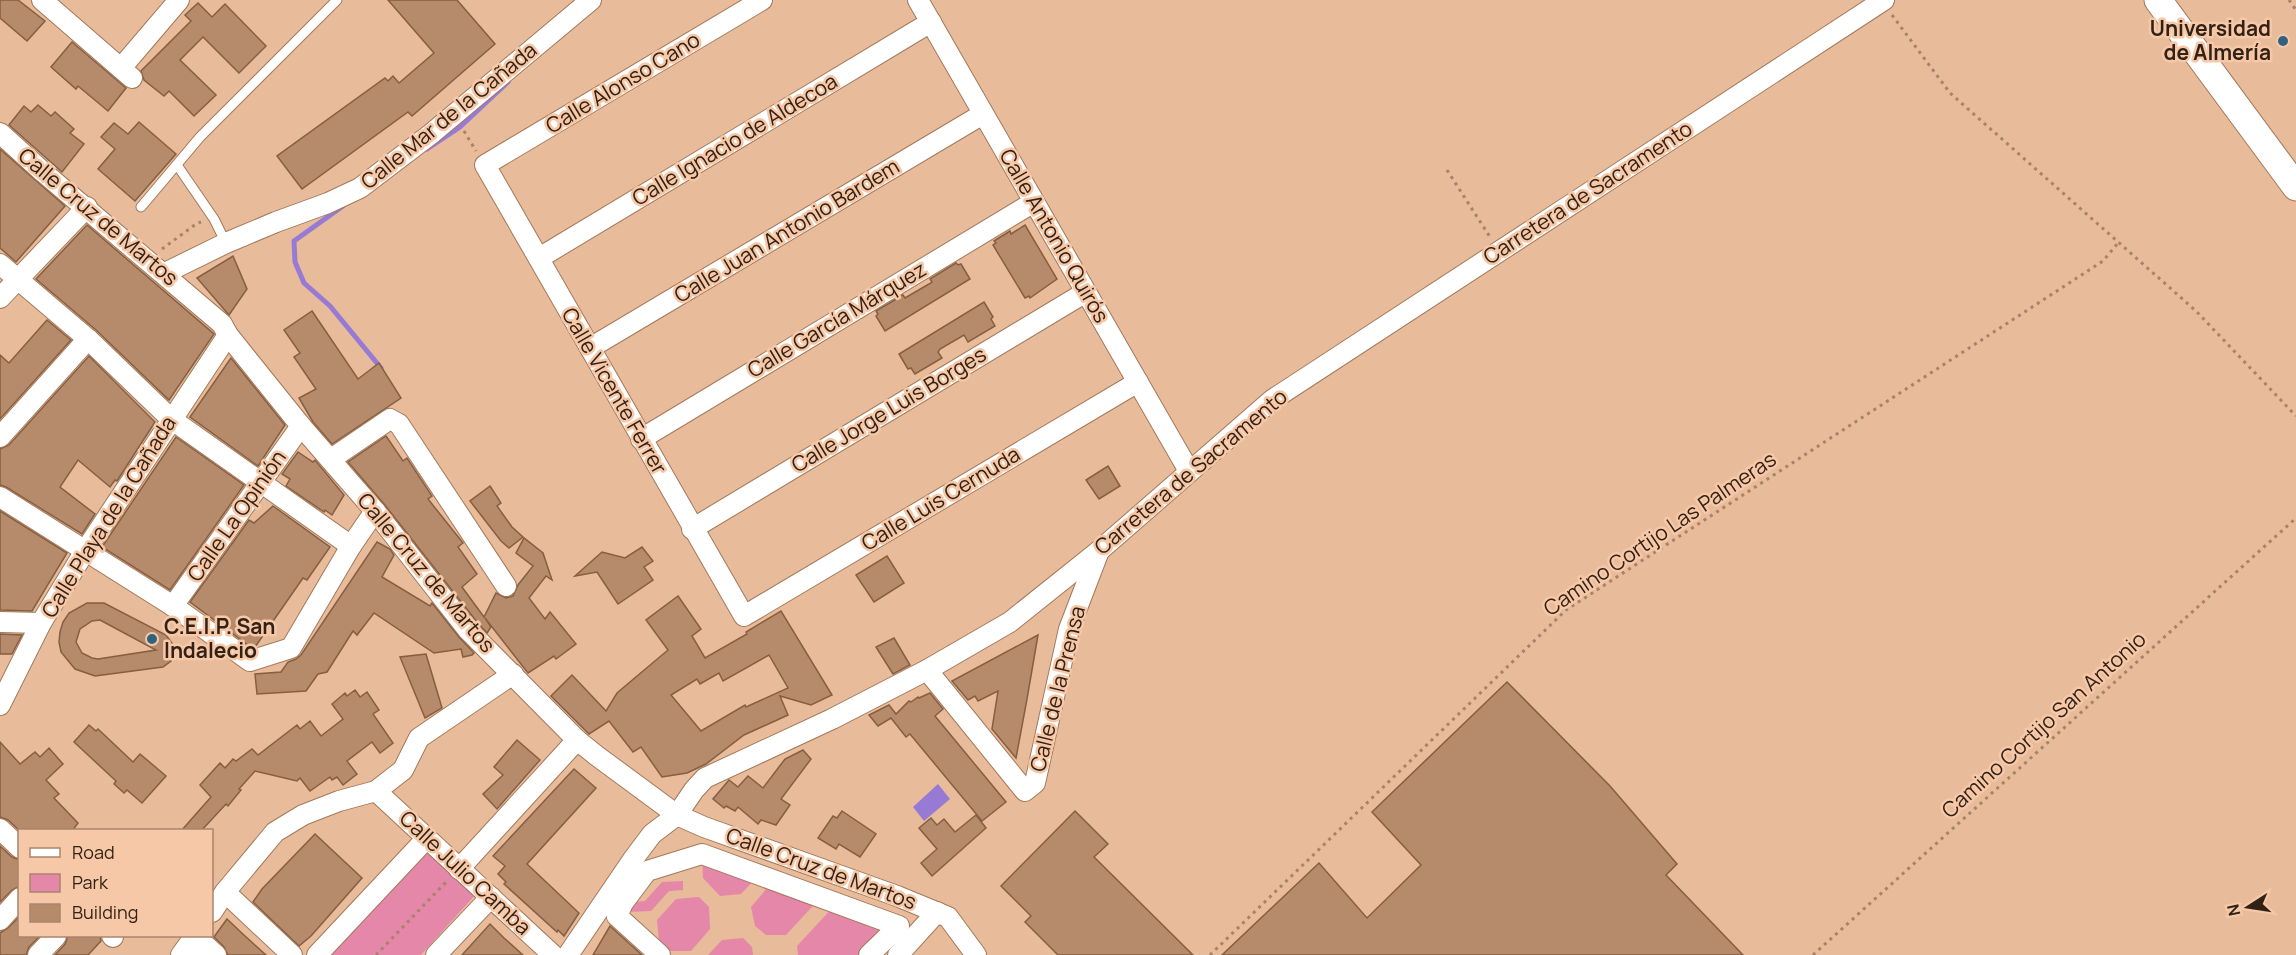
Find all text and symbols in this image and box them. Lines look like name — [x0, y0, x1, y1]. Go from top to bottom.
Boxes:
place label: Universidad de Almería — [2150, 14, 2271, 66]
street label: Calle Alonso Cano — [540, 25, 705, 139]
marker: Universidad de Almería — [2276, 34, 2290, 48]
street label: Calle Mar de la Cañada — [355, 36, 542, 195]
street label: Calle Ignacio de Aldecoa — [627, 67, 842, 212]
street label: Carretera de Sacramento — [1478, 114, 1697, 270]
street label: Calle Cruz de Martos — [13, 141, 184, 291]
street label: Calle Antonio Quirós — [994, 143, 1116, 328]
street label: Calle Juan Antonio Bardem — [669, 152, 904, 309]
street label: Calle García Márquez — [742, 255, 931, 384]
street label: Calle Vicente Ferrer — [556, 302, 674, 479]
street label: Calle Jorge Luis Borges — [786, 340, 991, 478]
street label: Carretera de Sacramento — [1088, 382, 1293, 560]
street label: Calle Playa de la Cañada — [35, 410, 182, 623]
street label: Calle Luis Cernuda — [856, 440, 1025, 557]
street label: Calle La Opinión — [180, 444, 292, 587]
street label: Camino Cortijo Las Palmeras — [1538, 445, 1781, 622]
street label: Calle Cruz de Martos — [352, 487, 502, 658]
street label: Calle de la Prensa — [1023, 603, 1091, 775]
place label: C.E.I.P. San Indalecio — [164, 612, 275, 664]
street label: Camino Cortijo San Antonio — [1935, 625, 2152, 824]
marker: C.E.I.P. San Indalecio — [145, 632, 159, 646]
street label: Calle Julio Camba — [394, 804, 537, 941]
street label: Calle Cruz de Martos — [722, 821, 920, 916]
legend — [18, 829, 213, 937]
text: Road — [72, 840, 115, 864]
text: Park — [72, 870, 109, 894]
north arrow — [2218, 877, 2278, 937]
text: Building — [72, 900, 138, 924]
text: N — [2221, 902, 2245, 918]

